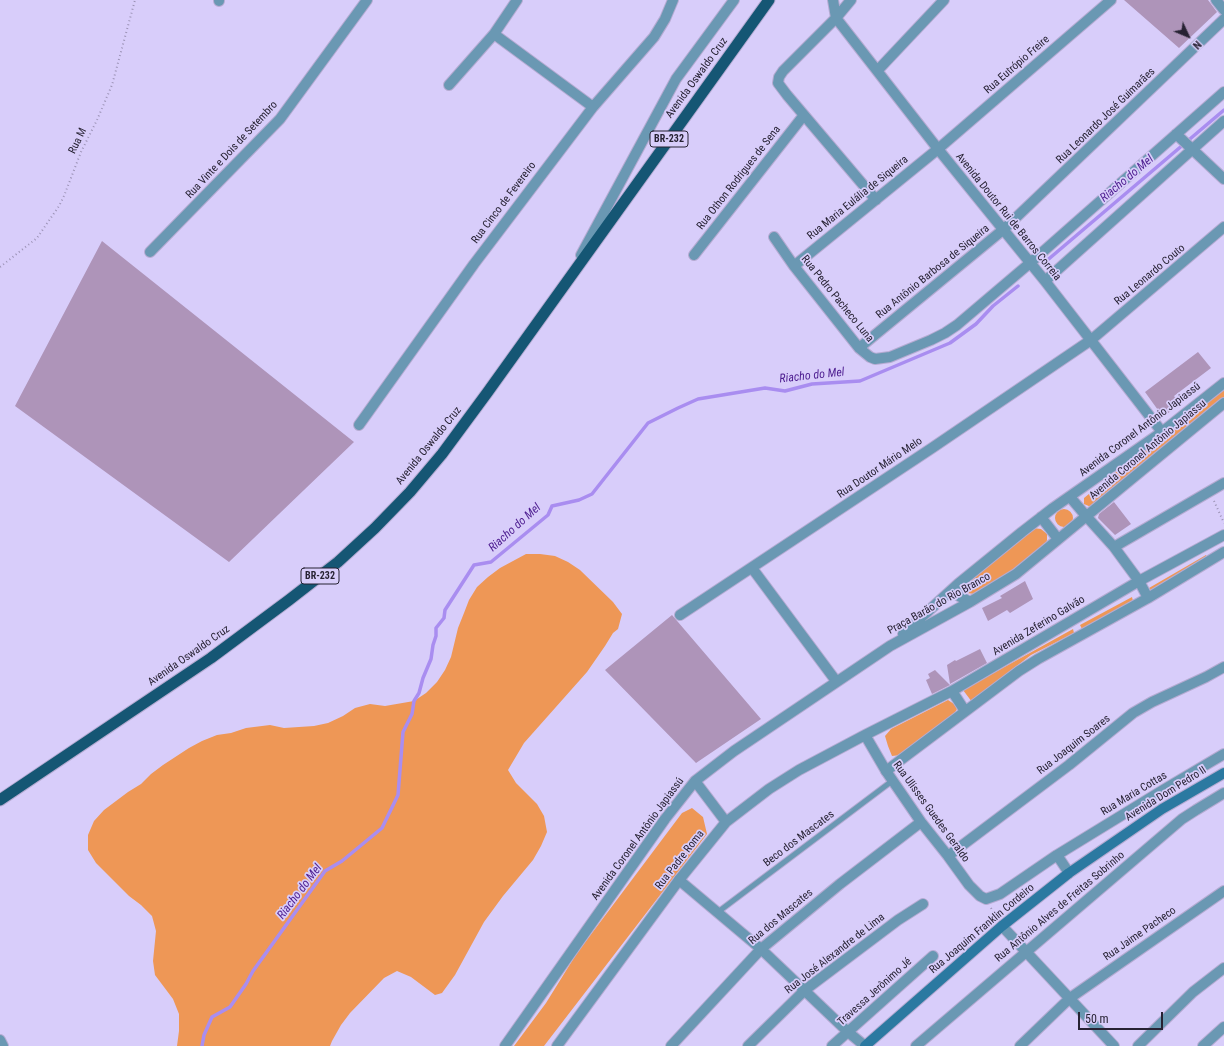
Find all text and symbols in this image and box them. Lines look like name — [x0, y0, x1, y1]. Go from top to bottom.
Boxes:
north arrow — [1168, 16, 1208, 56]
street label: Rua Eutrópio Freire — [982, 33, 1052, 97]
street label: Avenida Oswaldo Cruz — [663, 35, 731, 121]
text: N — [1190, 38, 1204, 52]
street label: Rua Leonardo José Guimarães — [1054, 65, 1158, 167]
street label: Rua Vinte e Dois de Setembro — [183, 99, 281, 201]
street label: Rua Othon Rodrigues de Sena — [694, 123, 784, 233]
street label: Rua M — [66, 126, 90, 156]
road number: BR-232 — [650, 131, 688, 147]
street label: Avenida Doutor Rui de Barros Correia — [952, 151, 1064, 283]
street label: Rua Maria Eulália de Siqueira — [805, 153, 911, 243]
water label: Riacho do Mel — [1097, 153, 1157, 205]
street label: Rua Cinco de Fevereiro — [469, 159, 539, 247]
street label: Rua Antônio Barbosa de Siqueira — [874, 222, 992, 322]
street label: Rua Leonardo Couto — [1112, 242, 1188, 308]
street label: Rua Pedro Pacheco Luna — [798, 253, 876, 345]
water label: Riacho do Mel — [779, 365, 845, 387]
street label: Avenida Coronel Antônio Japiassú — [1077, 380, 1203, 480]
street label: Avenida Coronel Antônio Japiassu — [1087, 397, 1209, 503]
street label: Avenida Oswaldo Cruz — [393, 404, 465, 488]
street label: Rua Doutor Mário Melo — [835, 435, 925, 501]
water label: Riacho do Mel — [486, 501, 544, 555]
road number: BR-232 — [301, 568, 339, 584]
street label: Praça Barão do Rio Branco — [885, 570, 993, 638]
street label: Avenida Zeferino Galvão — [991, 593, 1087, 659]
street label: Avenida Oswaldo Cruz — [146, 623, 232, 689]
street label: Rua Joaquim Soares — [1035, 712, 1113, 778]
street label: Rua Ulisses Guedes Geraldo — [890, 759, 972, 865]
street label: Avenida Dom Pedro II — [1123, 764, 1209, 824]
street label: Rua Maria Cottas — [1099, 769, 1169, 819]
street label: Avenida Coronel Antônio Japiassú — [589, 775, 687, 903]
street label: Beco dos Mascates — [761, 808, 837, 870]
street label: Rua Padre Roma — [653, 828, 707, 892]
street label: Rua Antônio Alves de Freitas Sobrinho — [992, 849, 1128, 965]
water label: Riacho do Mel — [275, 862, 325, 922]
street label: Rua Joaquim Franklin Cordeiro — [927, 881, 1037, 977]
street label: Rua dos Mascates — [746, 886, 816, 948]
street label: Rua Jaime Pacheco — [1101, 904, 1179, 964]
street label: Rua José Alexandre de Lima — [783, 911, 887, 997]
street label: Travessa Jerônimo Jé — [835, 955, 915, 1029]
scale bar — [1080, 1004, 1165, 1030]
text: 50 m — [1085, 1012, 1109, 1026]

